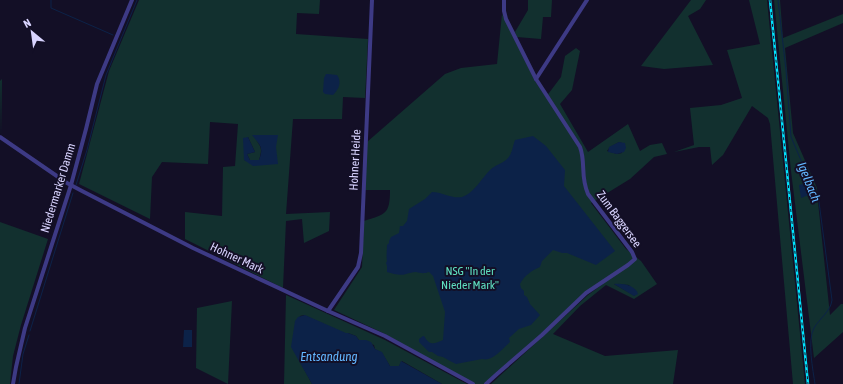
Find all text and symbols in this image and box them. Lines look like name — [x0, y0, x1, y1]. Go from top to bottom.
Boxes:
north arrow — [12, 12, 52, 52]
text: N — [21, 16, 33, 30]
street label: Hohner Heide — [346, 129, 364, 191]
street label: Niedermarker Damm — [38, 142, 78, 234]
water label: Igelbach — [794, 160, 824, 205]
street label: Zum Baggersee — [594, 188, 644, 250]
street label: Hohner Mark — [208, 240, 267, 277]
park label: NSG "In der Nieder Mark" — [441, 264, 499, 292]
water label: Entsandung — [300, 349, 358, 364]

